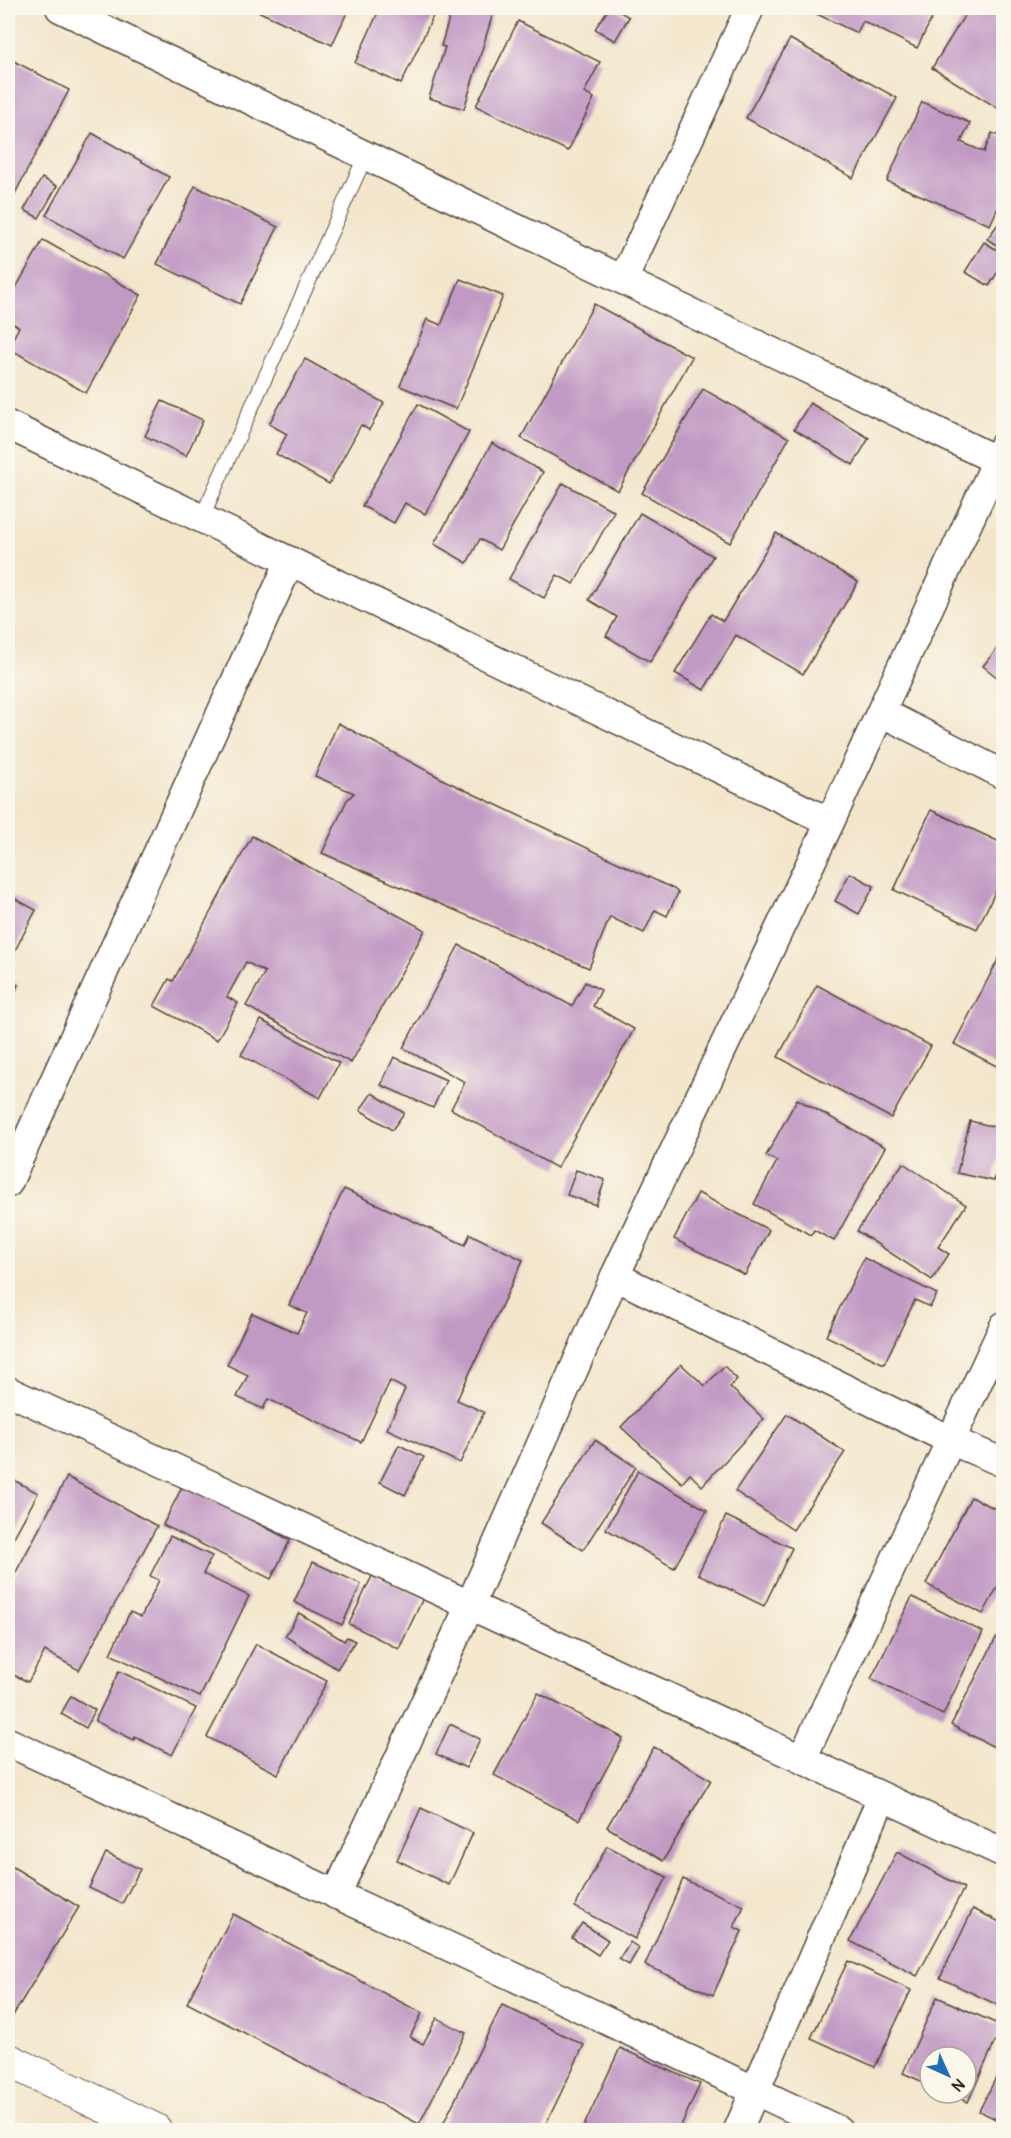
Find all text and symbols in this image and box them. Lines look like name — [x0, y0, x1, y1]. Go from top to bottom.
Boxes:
north arrow — [918, 2045, 978, 2105]
text: N — [947, 2074, 969, 2096]

